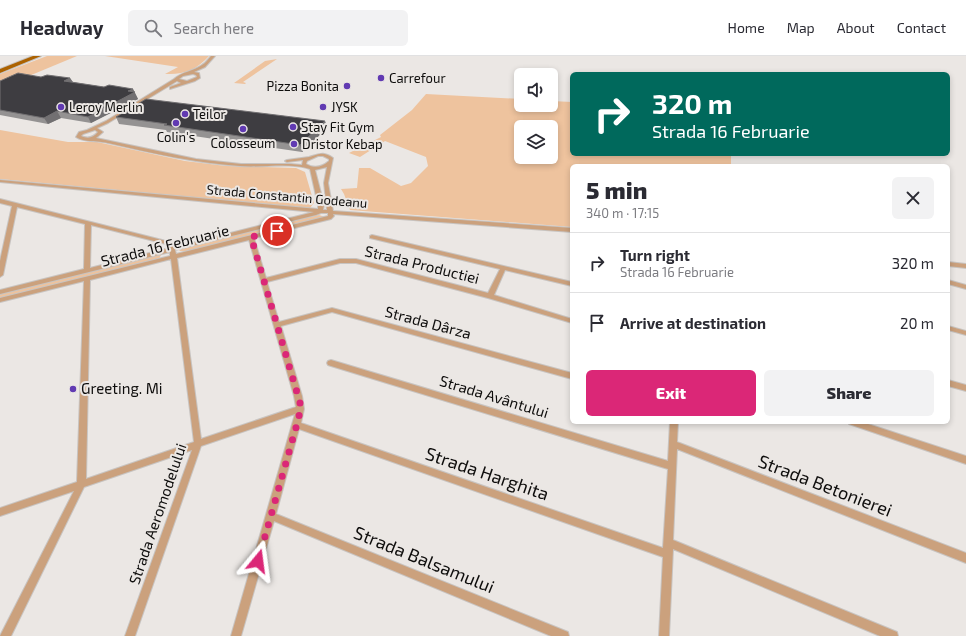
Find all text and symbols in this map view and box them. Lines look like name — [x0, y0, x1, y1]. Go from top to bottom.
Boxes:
search box — [128, 10, 408, 46]
text: Headway — [20, 16, 104, 39]
icon: search — [142, 17, 164, 39]
text: Search here — [174, 19, 254, 37]
text: Home — [728, 19, 765, 36]
text: Map — [787, 19, 815, 36]
text: About — [837, 19, 875, 36]
text: Contact — [897, 19, 946, 36]
map controls — [514, 68, 558, 164]
button: sound — [514, 68, 558, 112]
place label: Carrefour — [389, 70, 446, 86]
marker: Carrefour — [376, 73, 386, 83]
place label: Pizza Bonita — [266, 78, 339, 94]
marker: Pizza Bonita — [342, 81, 352, 91]
text: 320 m — [652, 86, 733, 120]
icon: right — [586, 88, 638, 140]
place label: Leroy Merlin — [69, 99, 143, 115]
place label: JYSK — [331, 99, 358, 115]
marker: Leroy Merlin — [56, 102, 66, 112]
marker: JYSK — [318, 102, 328, 112]
place label: Teilor — [193, 106, 226, 122]
marker: Teilor — [180, 109, 190, 119]
marker: Colin's — [171, 118, 181, 128]
place label: Stay Fit Gym — [301, 119, 374, 135]
button: layers — [514, 120, 558, 164]
text: Strada 16 Februarie — [652, 120, 810, 142]
marker: Stay Fit Gym — [288, 122, 298, 132]
marker: Colosseum — [238, 124, 248, 134]
place label: Colin's — [157, 129, 195, 145]
place label: Colosseum — [210, 135, 276, 151]
place label: Dristor Kebap — [302, 136, 382, 152]
marker: Dristor Kebap — [289, 139, 299, 149]
text: 5 min — [586, 175, 647, 204]
button: close — [892, 177, 934, 219]
street label: Strada Constantin Godeanu — [206, 181, 368, 211]
text: 340 m · 17:15 — [586, 205, 659, 221]
pin — [260, 214, 294, 248]
street label: Strada 16 Februarie — [99, 220, 231, 270]
icon: arrive — [266, 220, 288, 242]
street label: Strada Productiei — [363, 241, 481, 287]
text: Turn right — [620, 246, 690, 264]
icon: right — [586, 252, 608, 274]
text: 320 m — [892, 254, 934, 272]
text: Strada 16 Februarie — [620, 264, 734, 280]
street label: Strada Dârza — [383, 302, 473, 342]
icon: arrive — [586, 312, 608, 334]
text: Arrive at destination — [620, 314, 766, 332]
text: 20 m — [900, 314, 934, 332]
button: Exit — [586, 370, 756, 416]
button: Share — [764, 370, 934, 416]
street label: Strada Avântului — [438, 371, 551, 421]
place label: Greeting. Mi — [81, 379, 163, 397]
marker: Greeting. Mi — [68, 384, 78, 394]
street label: Strada Aeromodelului — [124, 441, 190, 587]
street label: Strada Harghita — [423, 442, 552, 504]
street label: Strada Betonierei — [755, 449, 895, 521]
street label: Strada Balsamului — [351, 521, 498, 597]
position arrow — [237, 540, 279, 582]

